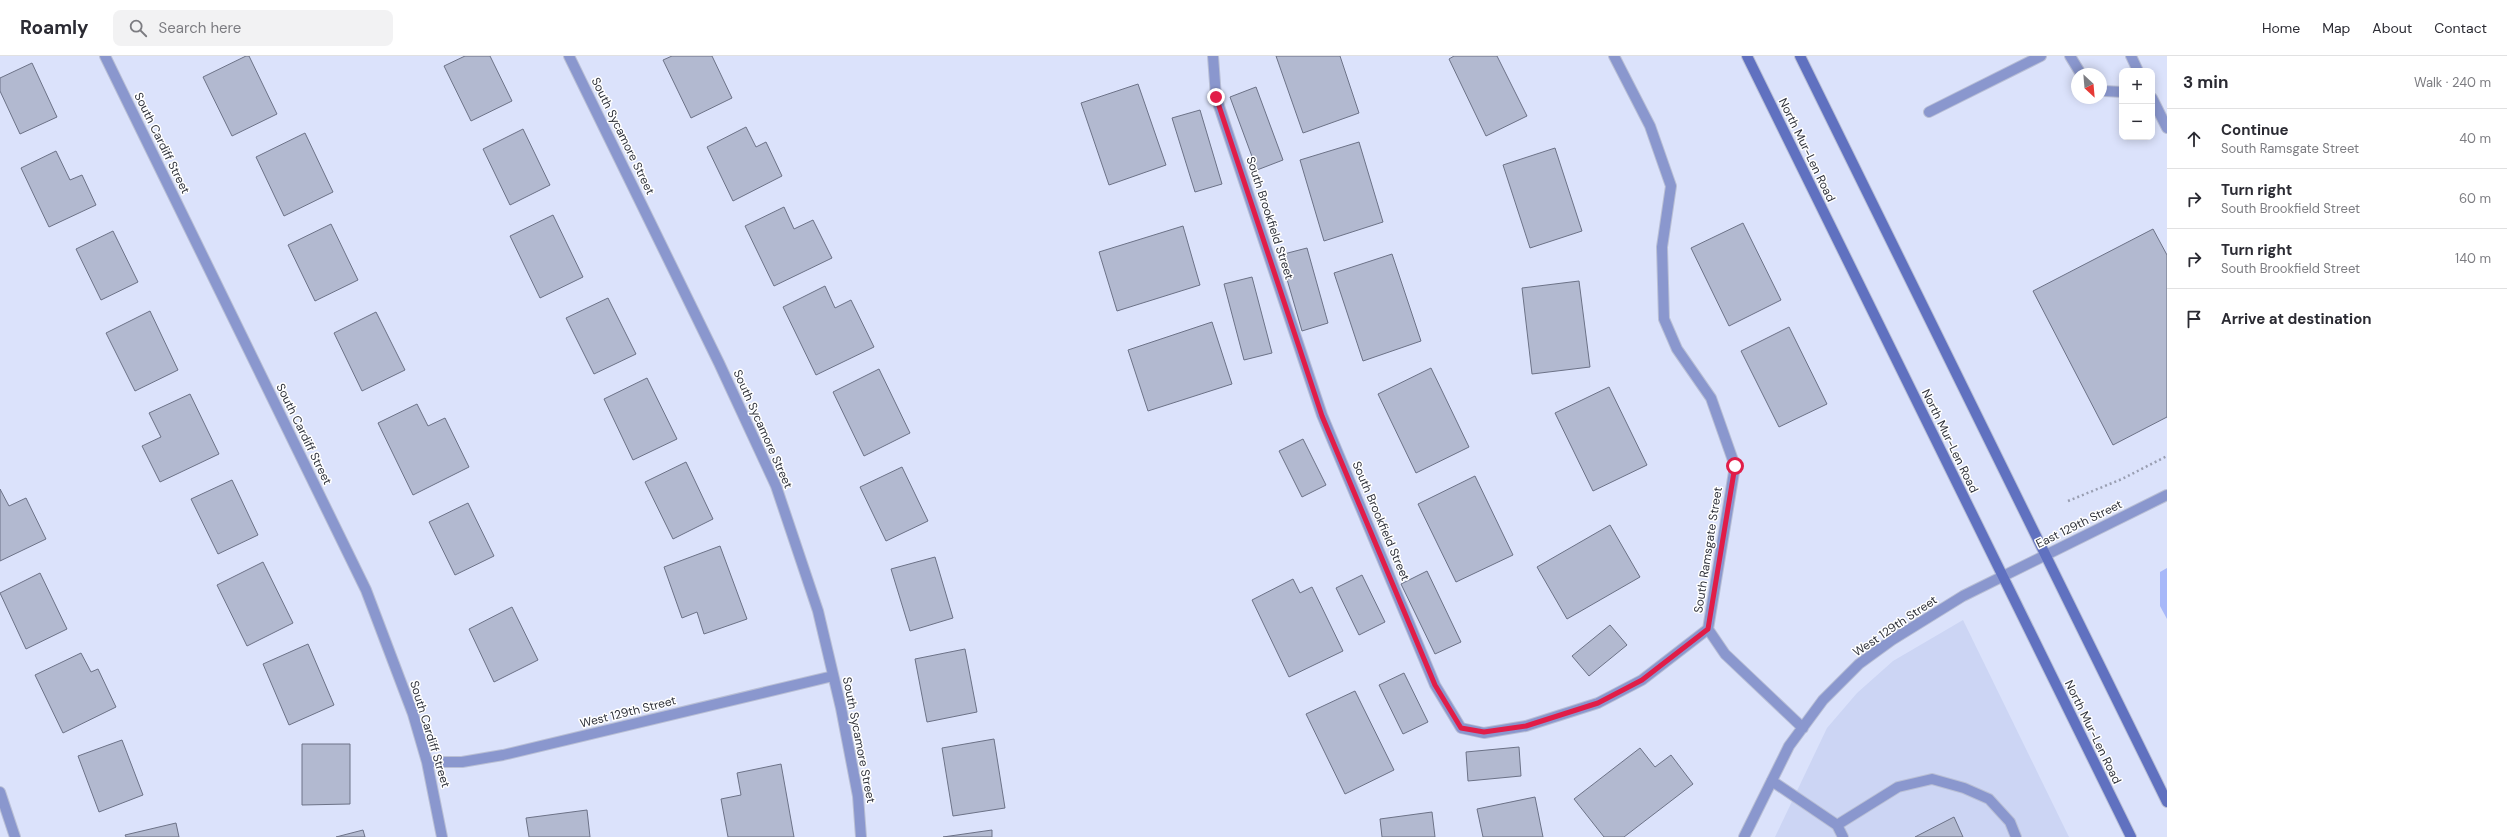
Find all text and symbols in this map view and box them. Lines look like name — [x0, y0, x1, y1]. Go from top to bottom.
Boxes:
search box — [113, 10, 393, 46]
text: Roamly — [20, 15, 89, 40]
icon: search — [127, 17, 149, 39]
text: Search here — [159, 18, 241, 38]
text: Home — [2262, 19, 2300, 37]
text: Map — [2322, 19, 2350, 37]
text: About — [2372, 19, 2412, 37]
text: Contact — [2434, 19, 2487, 37]
north arrow — [2071, 68, 2107, 104]
map controls — [2119, 68, 2155, 140]
button: + — [2119, 68, 2155, 104]
text: 3 min — [2183, 71, 2228, 93]
text: Walk · 240 m — [2414, 74, 2491, 91]
street label: South Sycamore Street — [588, 75, 658, 197]
route end — [1207, 88, 1225, 106]
street label: South Cardiff Street — [131, 90, 194, 197]
street label: North Mur-Len Road — [1775, 96, 1839, 204]
button: − — [2119, 104, 2155, 140]
text: Continue — [2221, 120, 2289, 140]
icon: ahead — [2183, 128, 2205, 150]
text: 40 m — [2459, 130, 2491, 147]
text: South Ramsgate Street — [2221, 140, 2359, 157]
street label: South Brookfield Street — [1243, 154, 1298, 282]
text: Turn right — [2221, 180, 2292, 200]
icon: right — [2183, 188, 2205, 210]
text: 60 m — [2459, 190, 2491, 207]
text: South Brookfield Street — [2221, 200, 2360, 217]
text: Turn right — [2221, 240, 2292, 260]
icon: right — [2183, 248, 2205, 270]
text: 140 m — [2455, 250, 2491, 267]
text: South Brookfield Street — [2221, 260, 2360, 277]
icon: arrive — [2183, 308, 2205, 330]
text: Arrive at destination — [2221, 309, 2372, 329]
street label: South Sycamore Street — [730, 367, 797, 491]
street label: South Cardiff Street — [273, 381, 336, 488]
street label: North Mur-Len Road — [1918, 387, 1982, 495]
route start — [1726, 457, 1744, 475]
street label: South Brookfield Street — [1349, 459, 1414, 584]
street label: South Ramsgate Street — [1690, 485, 1726, 614]
street label: East 129th Street — [2033, 496, 2125, 552]
street label: West 129th Street — [1850, 592, 1940, 660]
street label: South Sycamore Street — [839, 676, 879, 805]
street label: North Mur-Len Road — [2061, 678, 2125, 786]
street label: South Cardiff Street — [406, 679, 454, 790]
street label: West 129th Street — [578, 692, 678, 732]

